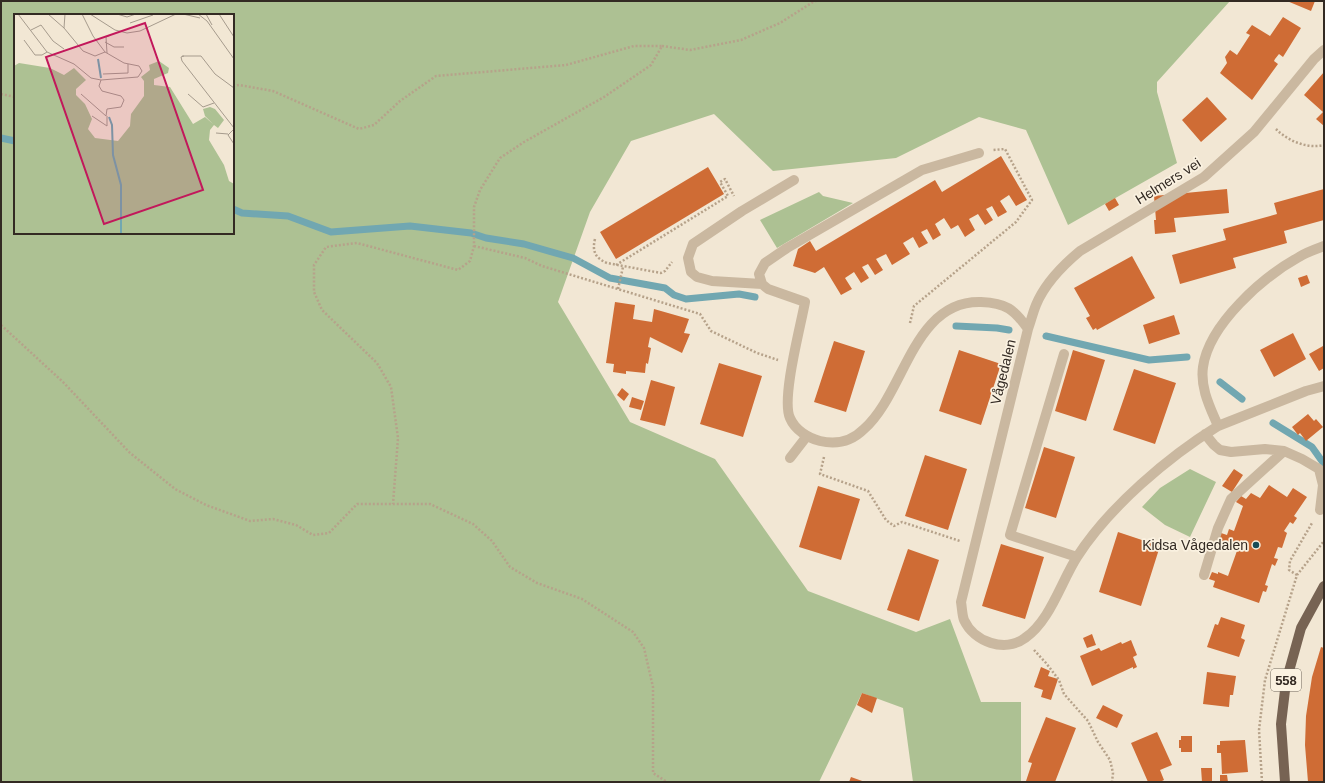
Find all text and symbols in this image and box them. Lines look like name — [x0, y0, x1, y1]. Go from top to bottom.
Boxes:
inset map — [14, 14, 234, 234]
street label: Helmers vei — [1132, 155, 1204, 207]
street label: Vågedalen — [987, 338, 1019, 406]
place label: Kidsa Vågedalen — [1142, 537, 1248, 553]
marker: Kidsa Vågedalen — [1251, 540, 1261, 550]
road number: 558 — [1271, 669, 1301, 691]

